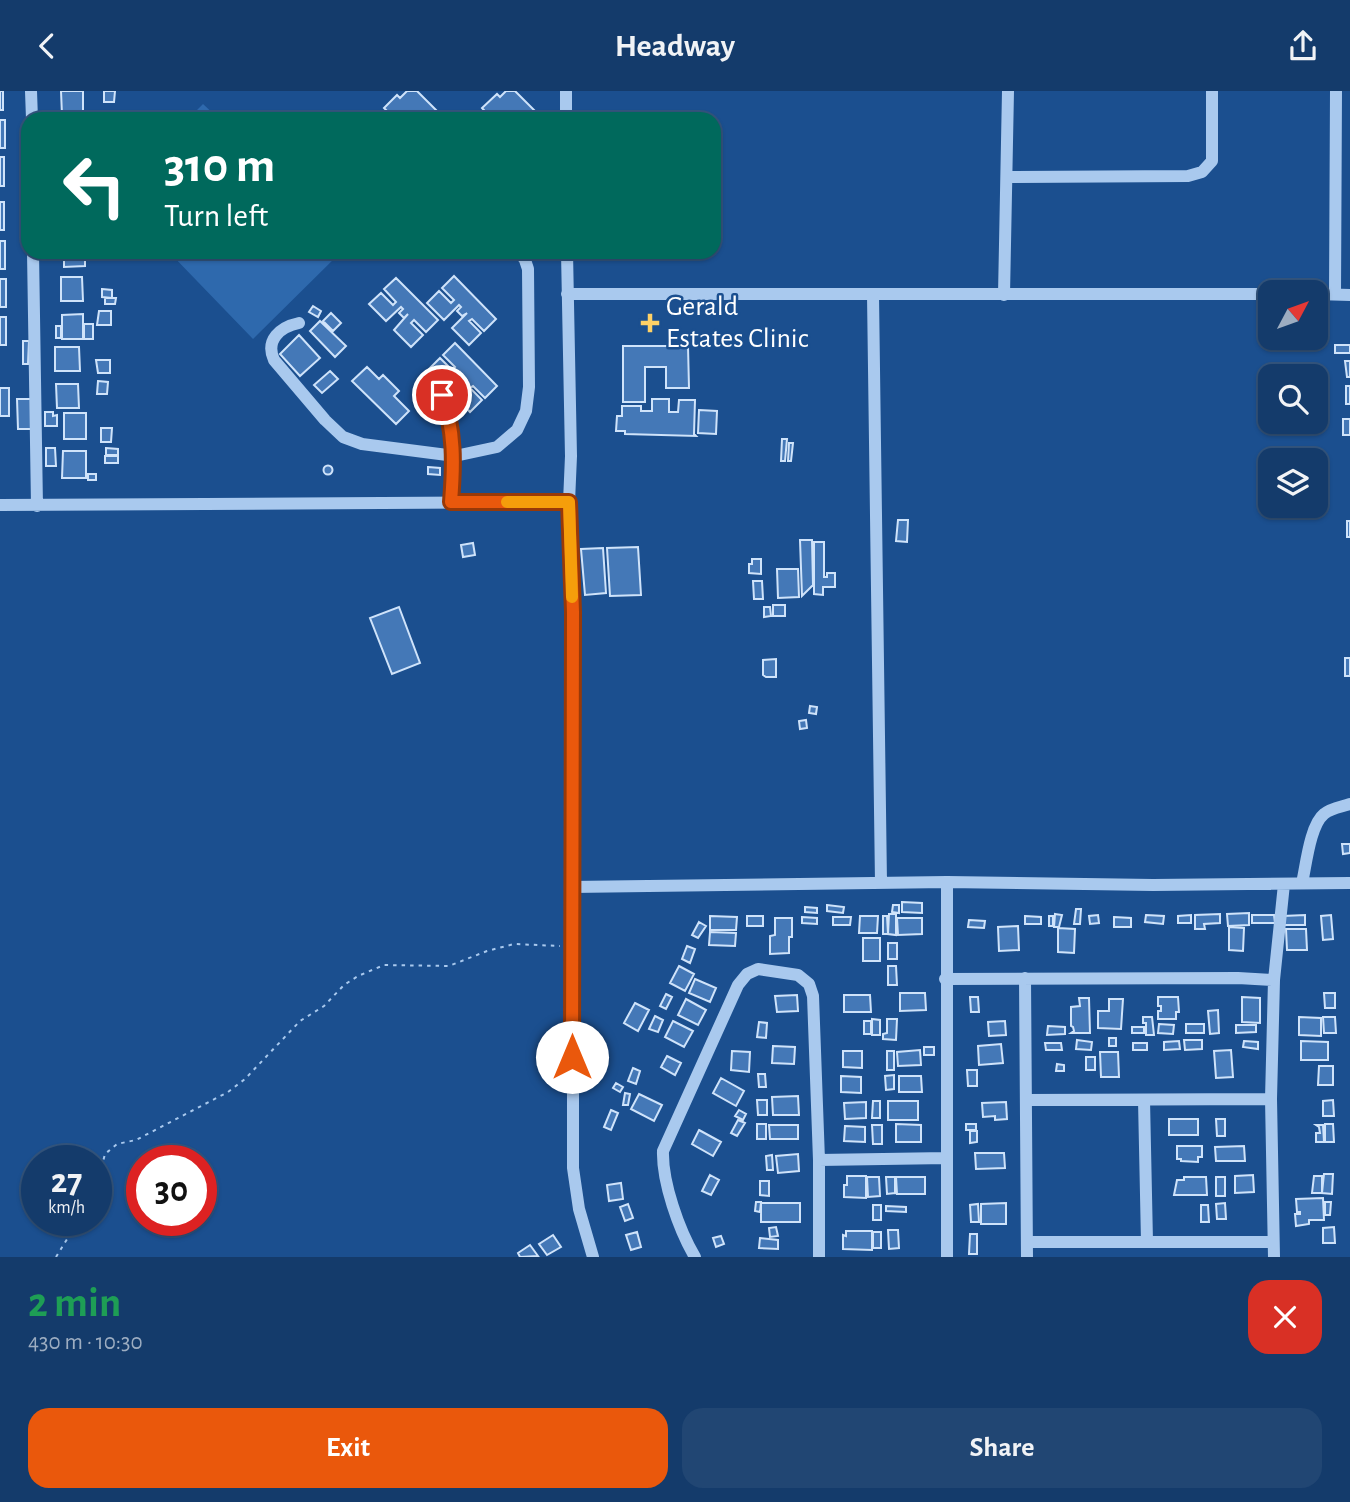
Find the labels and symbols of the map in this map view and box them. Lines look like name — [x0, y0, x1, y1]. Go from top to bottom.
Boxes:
north arrow — [1258, 280, 1328, 350]
place label: Gerald Estates Clinic — [666, 293, 809, 353]
marker: Gerald Estates Clinic — [640, 313, 660, 333]
pin — [412, 365, 472, 425]
position arrow — [535, 1020, 609, 1094]
speed limit sign: 30 — [126, 1145, 217, 1236]

